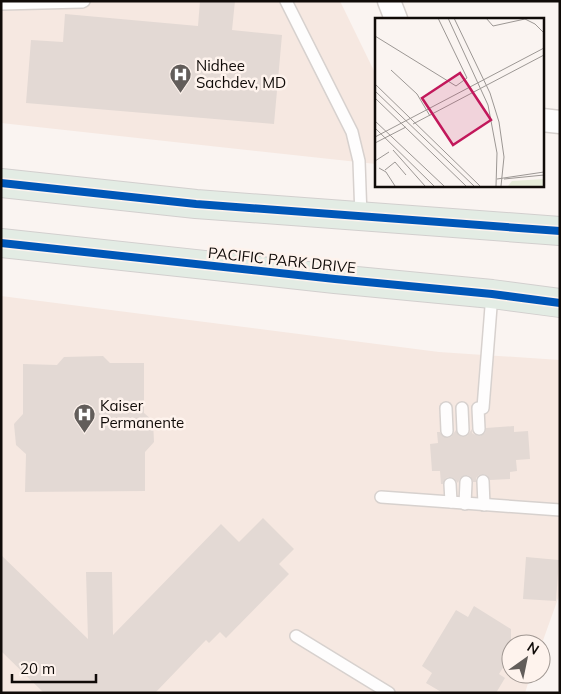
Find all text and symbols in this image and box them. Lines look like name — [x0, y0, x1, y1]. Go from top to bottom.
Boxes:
inset map — [375, 18, 544, 186]
place label: Nidhee Sachdev, MD — [196, 56, 286, 92]
hospital icon: Nidhee Sachdev, MD — [168, 62, 192, 93]
street label: PACIFIC PARK DRIVE — [207, 243, 357, 277]
place label: Kaiser Permanente — [100, 396, 184, 432]
hospital icon: Kaiser Permanente — [72, 402, 96, 433]
north arrow — [501, 634, 551, 684]
text: N — [524, 638, 542, 659]
scale bar — [12, 652, 96, 684]
text: 20 m — [20, 659, 55, 678]

